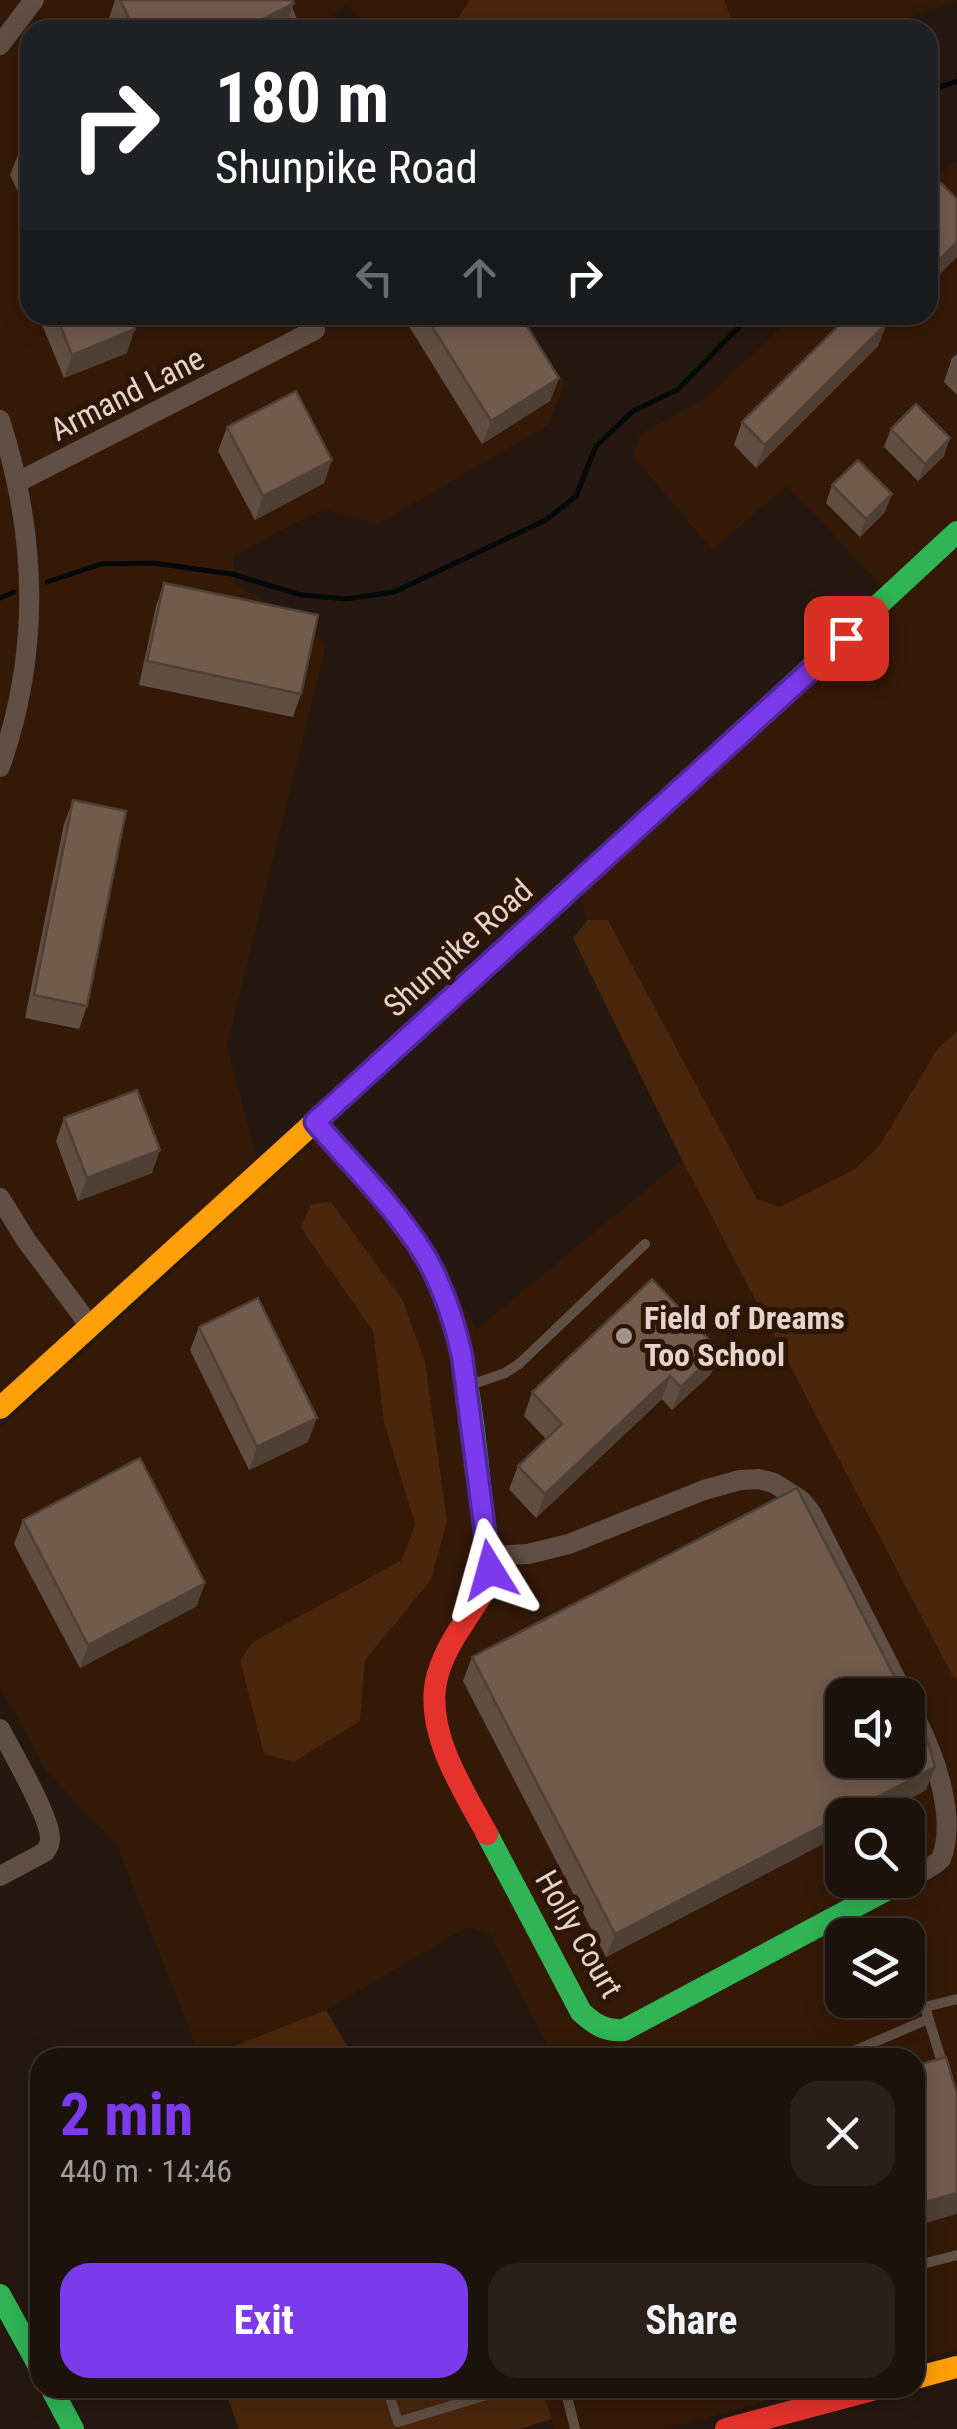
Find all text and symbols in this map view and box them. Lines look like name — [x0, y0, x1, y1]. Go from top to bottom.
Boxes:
text: 180 m — [215, 57, 389, 139]
icon: right — [50, 60, 180, 190]
text: Shunpike Road — [215, 141, 478, 194]
icon: left — [347, 250, 402, 305]
icon: ahead — [452, 250, 507, 305]
icon: right — [557, 250, 612, 305]
street label: Armand Lane — [44, 339, 210, 449]
pin — [804, 596, 889, 681]
icon: arrive — [819, 611, 874, 666]
street label: Shunpike Road — [376, 871, 540, 1025]
place label: Field of Dreams Too School — [644, 1299, 845, 1374]
marker: Field of Dreams Too School — [613, 1325, 635, 1347]
position arrow — [438, 1518, 542, 1622]
map controls — [825, 1678, 925, 2018]
button: sound — [825, 1678, 925, 1778]
button: search — [825, 1798, 925, 1898]
street label: Holly Court — [527, 1863, 631, 2005]
button: layers — [825, 1918, 925, 2018]
text: 2 min — [60, 2079, 193, 2150]
button: close — [790, 2081, 895, 2186]
text: 440 m · 14:46 — [60, 2152, 232, 2190]
button: Exit — [60, 2263, 468, 2378]
button: Share — [488, 2263, 895, 2378]

